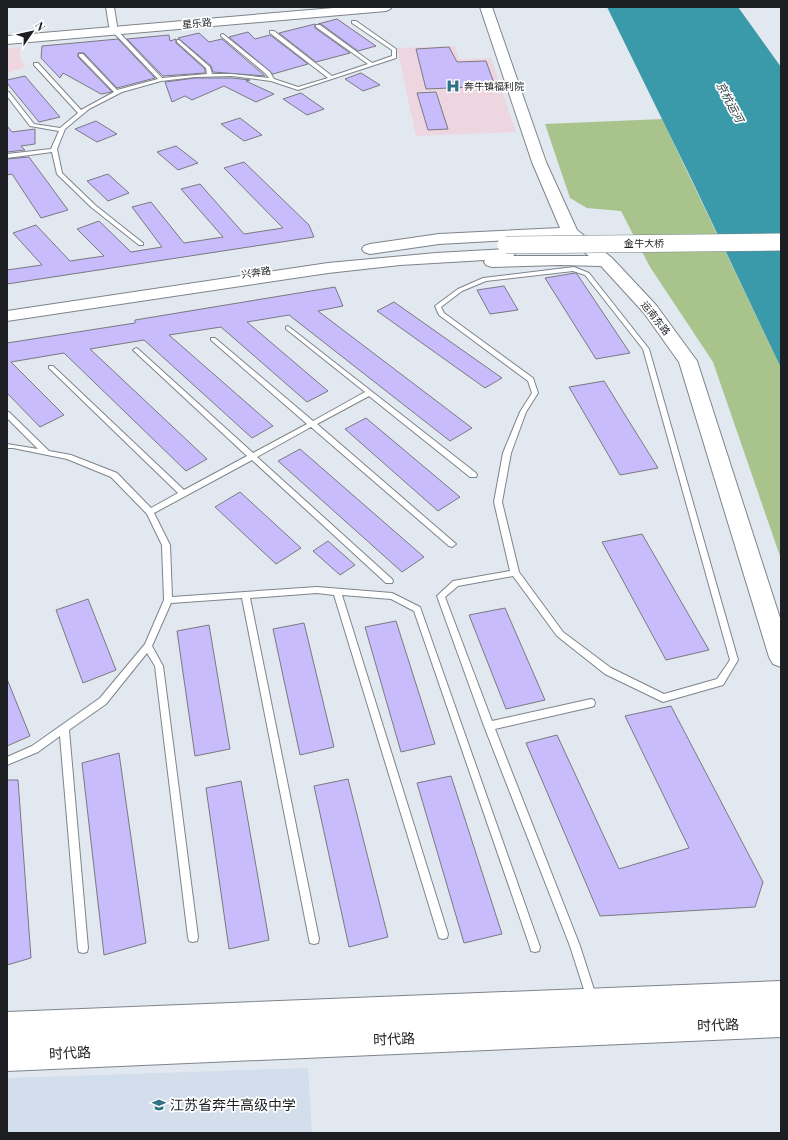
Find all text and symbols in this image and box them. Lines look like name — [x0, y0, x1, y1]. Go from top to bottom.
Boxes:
north arrow — [12, 12, 52, 52]
street label: 星乐路 — [181, 15, 213, 31]
text: N — [32, 19, 49, 34]
hospital icon: 奔牛镇福利院 — [445, 78, 461, 94]
place label: 奔牛镇福利院 — [464, 79, 524, 93]
water label: 京杭运河 — [713, 79, 748, 126]
street label: 金牛大桥 — [624, 236, 664, 250]
street label: 兴奔路 — [240, 263, 272, 281]
street label: 运南东路 — [638, 298, 674, 338]
street label: 时代路 — [697, 1014, 739, 1035]
street label: 时代路 — [373, 1028, 415, 1049]
street label: 时代路 — [49, 1042, 91, 1063]
place label: 江苏省奔牛高级中学 — [170, 1095, 296, 1114]
school or university icon: 江苏省奔牛高级中学 — [151, 1097, 167, 1113]

